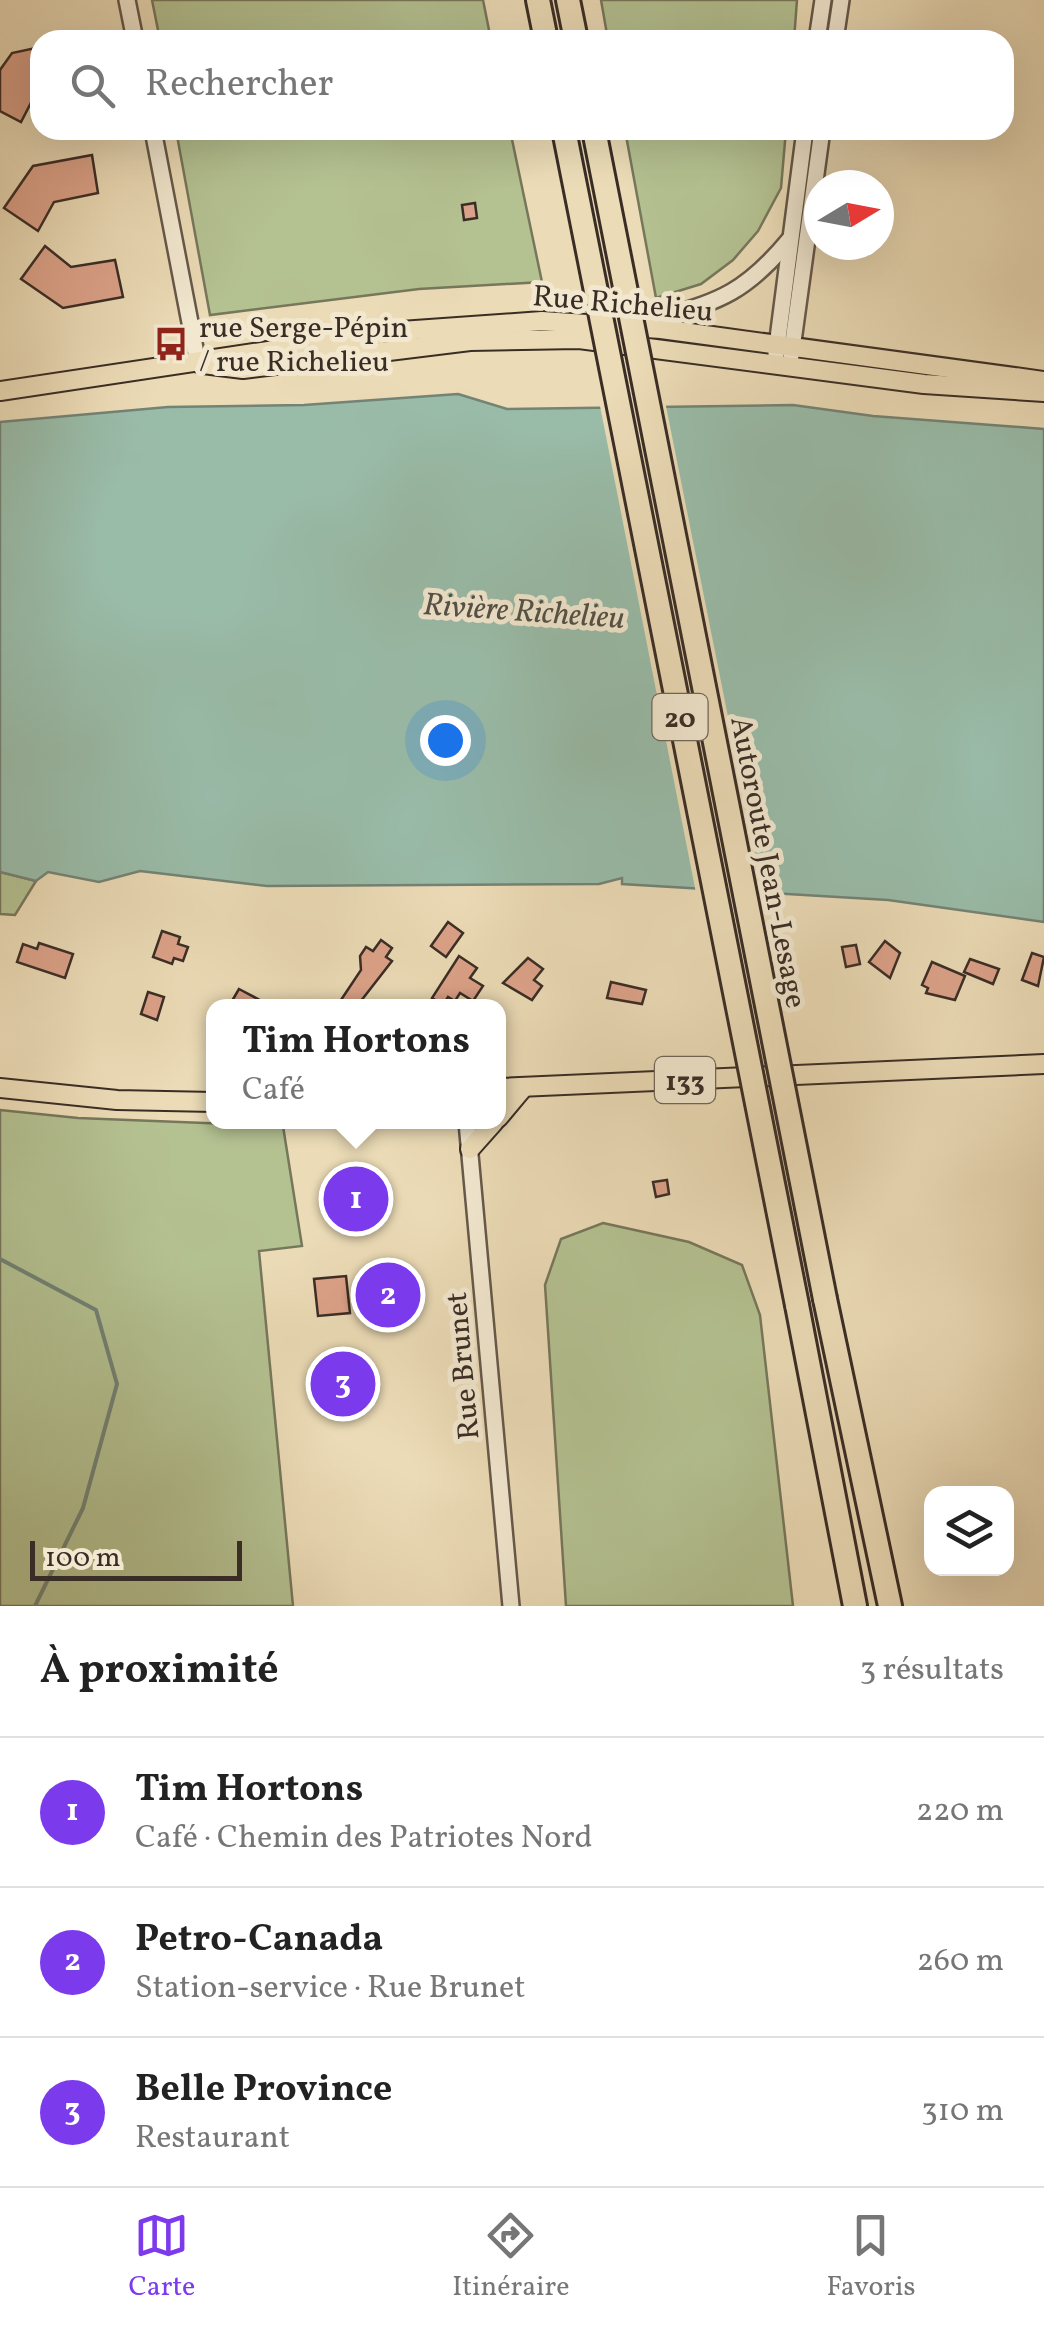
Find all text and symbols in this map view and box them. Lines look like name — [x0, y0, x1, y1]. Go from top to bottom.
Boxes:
search box — [30, 30, 1014, 140]
icon: search — [65, 58, 120, 113]
text: Rechercher — [145, 59, 333, 112]
north arrow — [804, 170, 894, 260]
street label: Rue Richelieu — [531, 276, 715, 334]
place label: rue Serge-Pépin / rue Richelieu — [199, 308, 408, 384]
bus stop icon: rue Serge-Pépin / rue Richelieu — [152, 325, 190, 363]
water label: Rivière Richelieu — [422, 584, 626, 642]
road number: 20 — [652, 694, 708, 740]
street label: Autoroute Jean-Lesage — [718, 713, 816, 1012]
your location — [420, 715, 471, 766]
popup — [206, 999, 506, 1129]
text: Tim Hortons — [242, 1016, 470, 1069]
road number: 133 — [655, 1057, 715, 1103]
text: Café — [242, 1069, 305, 1113]
pin: 1 — [324, 1162, 388, 1236]
pin: 2 — [356, 1258, 420, 1332]
street label: Rue Brunet — [437, 1290, 491, 1442]
pin: 3 — [310, 1346, 376, 1422]
map controls — [924, 1486, 1014, 1576]
button: layers — [924, 1486, 1014, 1576]
scale bar — [30, 1536, 242, 1580]
text: 100 m — [45, 1539, 120, 1578]
text: À proximité — [40, 1642, 279, 1701]
text: 3 résultats — [860, 1649, 1004, 1693]
text: Tim Hortons — [135, 1764, 363, 1817]
text: 1 — [66, 1790, 79, 1834]
text: 220 m — [916, 1790, 1004, 1834]
text: Café · Chemin des Patriotes Nord — [135, 1817, 593, 1861]
text: Petro-Canada — [135, 1914, 383, 1967]
text: 2 — [64, 1940, 81, 1984]
text: 260 m — [917, 1940, 1004, 1984]
text: Station-service · Rue Brunet — [135, 1967, 526, 2011]
text: Belle Province — [135, 2064, 392, 2117]
text: 3 — [64, 2090, 81, 2134]
text: 310 m — [921, 2090, 1004, 2134]
text: Restaurant — [135, 2117, 290, 2161]
tab: Carte — [128, 2208, 195, 2307]
tab: Itinéraire — [452, 2208, 570, 2307]
tab: Favoris — [827, 2208, 915, 2307]

